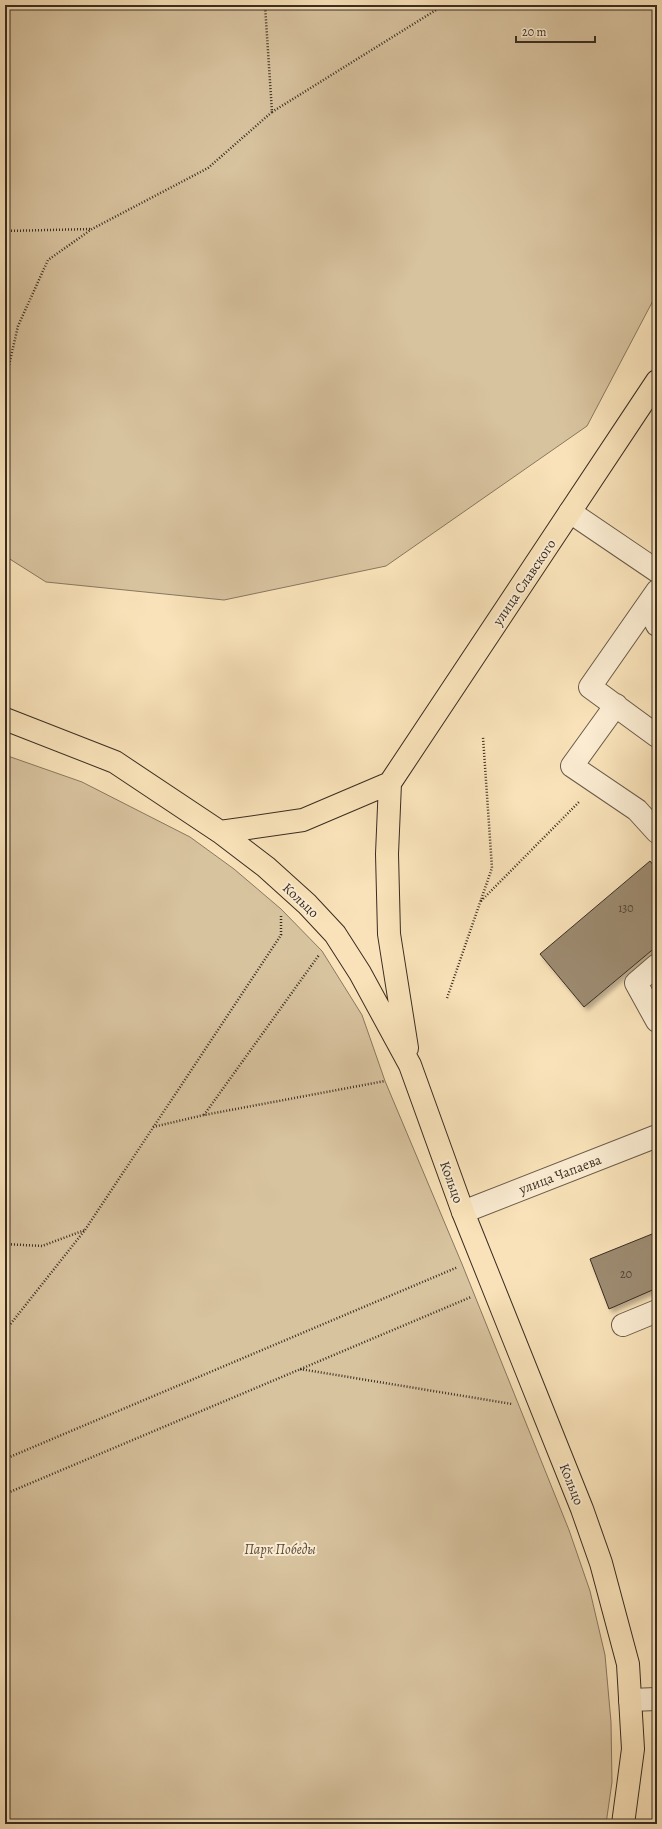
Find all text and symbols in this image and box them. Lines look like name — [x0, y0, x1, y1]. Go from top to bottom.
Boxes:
scale bar — [516, 18, 595, 44]
text: 20 m — [522, 24, 546, 40]
street label: улица Славского — [488, 535, 560, 630]
street label: Кольцо — [278, 879, 323, 922]
house number: 130 — [618, 900, 634, 916]
street label: улица Чапаева — [515, 1150, 605, 1199]
street label: Кольцо — [435, 1158, 468, 1206]
house number: 20 — [620, 1266, 632, 1282]
street label: Кольцо — [555, 1460, 589, 1508]
park label: Парк Победы — [244, 1540, 316, 1559]

